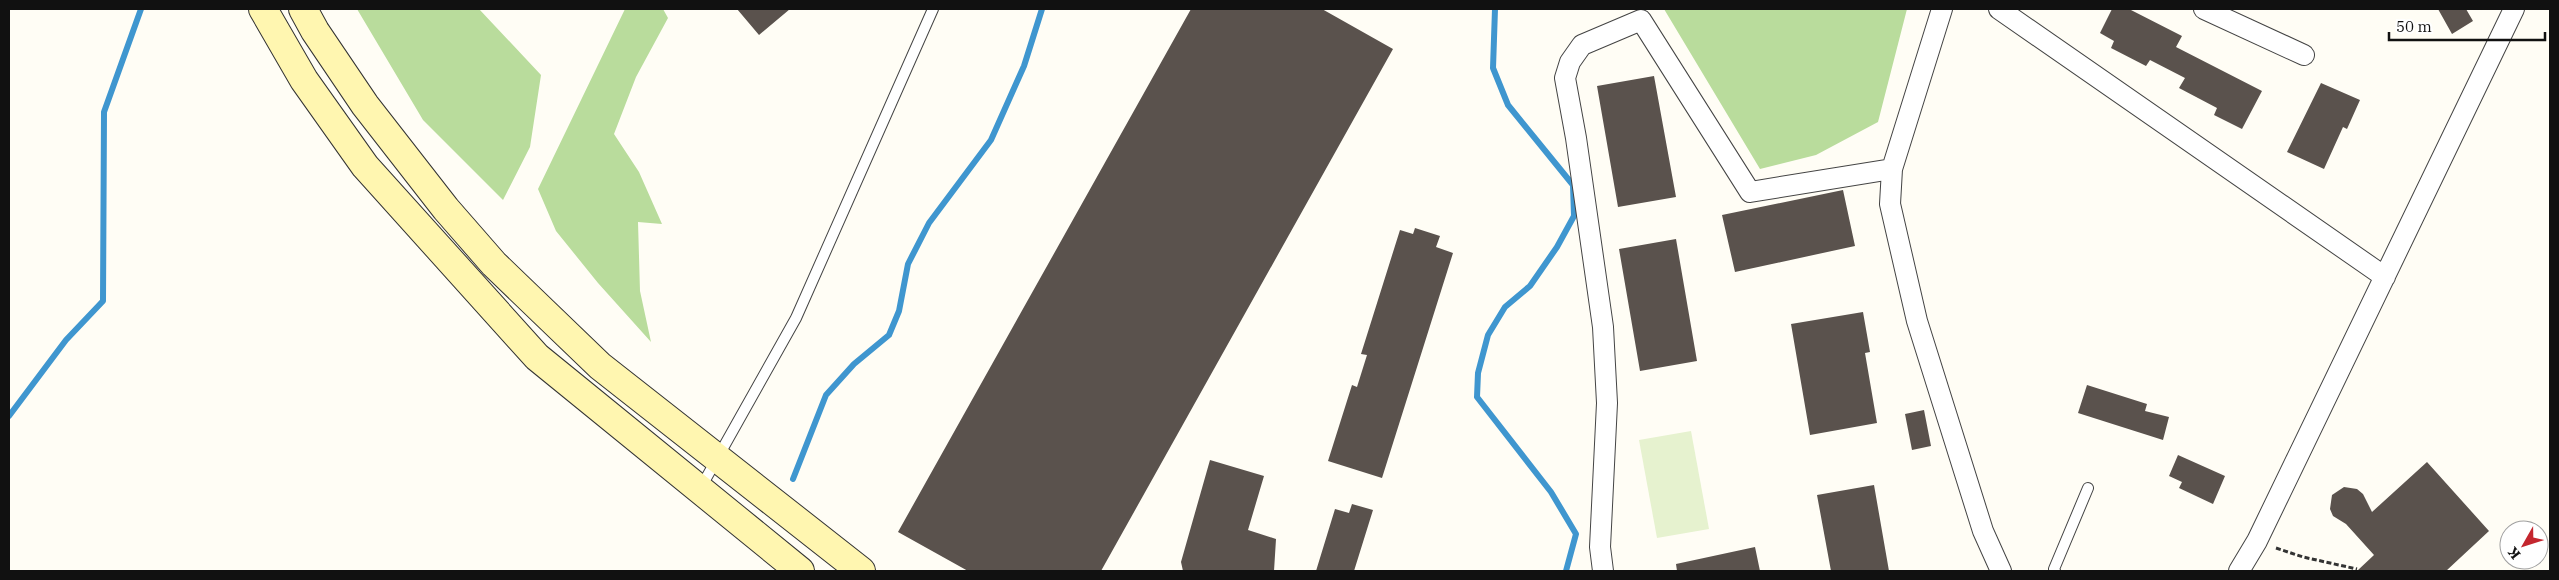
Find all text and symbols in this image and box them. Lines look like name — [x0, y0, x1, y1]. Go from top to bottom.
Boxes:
scale bar — [2389, 10, 2545, 42]
text: 50 m — [2396, 17, 2432, 36]
north arrow — [2499, 520, 2549, 570]
text: K — [2503, 543, 2524, 563]

